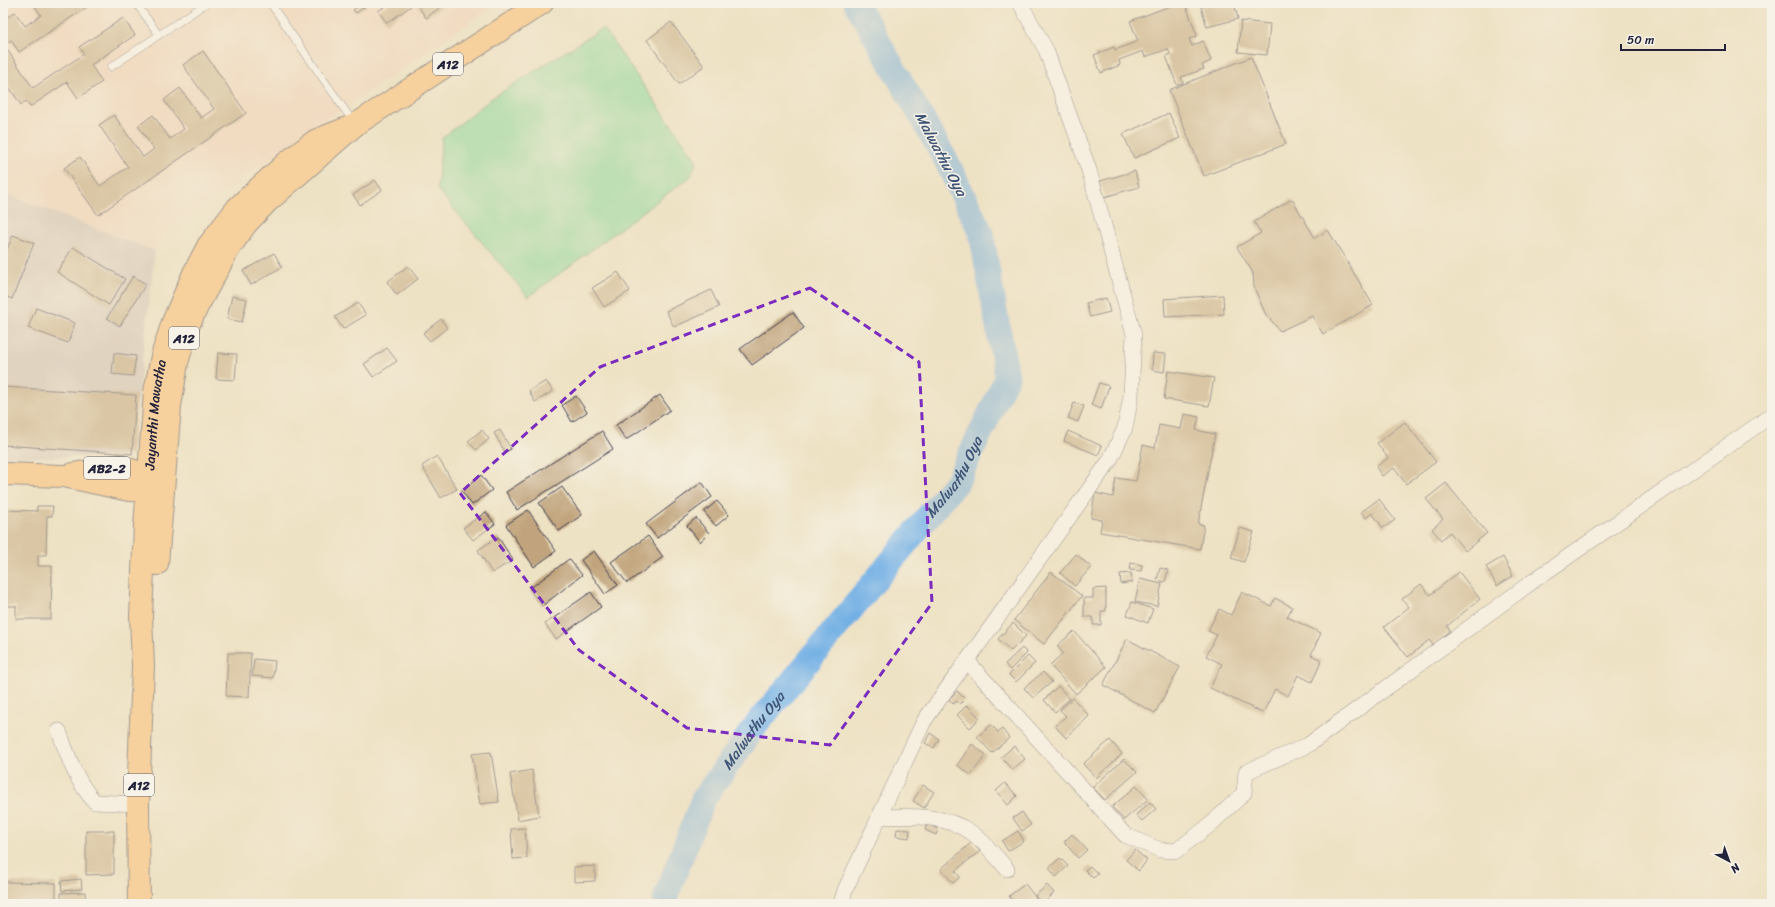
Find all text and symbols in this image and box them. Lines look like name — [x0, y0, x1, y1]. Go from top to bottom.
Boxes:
scale bar — [1621, 26, 1725, 52]
text: 50 m — [1627, 29, 1654, 51]
road number: A12 — [433, 53, 463, 75]
water label: Malwathu Oya — [908, 107, 975, 202]
road number: A12 — [169, 327, 199, 349]
street label: Jayanthi Mawatha — [137, 357, 174, 472]
water label: Malwathu Oya — [919, 431, 990, 524]
road number: AB2-2 — [84, 457, 130, 479]
water label: Malwathu Oya — [715, 684, 793, 775]
road number: A12 — [124, 774, 154, 796]
north arrow — [1709, 841, 1749, 881]
text: N — [1726, 858, 1745, 878]

